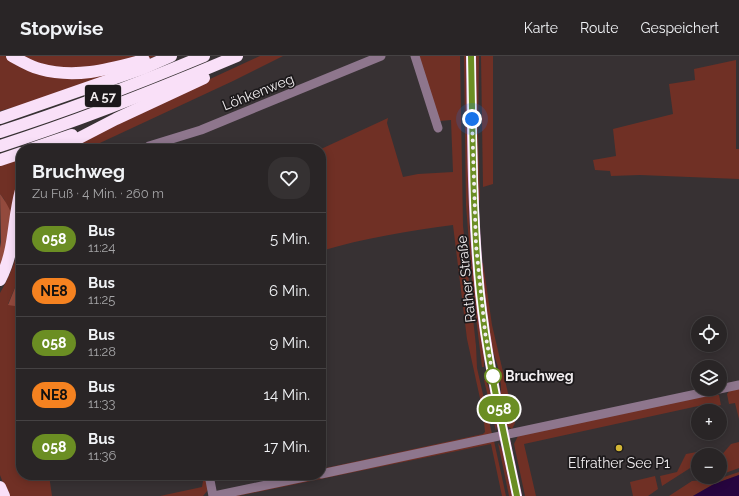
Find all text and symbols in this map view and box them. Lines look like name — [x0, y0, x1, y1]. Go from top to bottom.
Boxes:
text: Stopwise — [20, 17, 103, 39]
text: Karte — [524, 20, 558, 36]
text: Route — [580, 20, 618, 36]
text: Gespeichert — [640, 20, 719, 36]
street label: Löhkenweg — [220, 70, 296, 114]
road number: A 57 — [85, 85, 121, 107]
your location — [462, 109, 482, 129]
button: heart — [268, 157, 310, 199]
text: Bruchweg — [32, 160, 125, 182]
text: Zu Fuß · 4 Min. · 260 m — [32, 186, 164, 201]
text: Bus — [88, 222, 115, 240]
text: 5 Min. — [270, 230, 310, 248]
text: 058 — [42, 231, 66, 247]
street label: Rather Straße — [453, 235, 479, 323]
text: 11:24 — [88, 240, 115, 255]
text: Bus — [88, 274, 115, 292]
text: 6 Min. — [269, 282, 310, 300]
text: NE8 — [40, 283, 68, 299]
text: 11:25 — [88, 292, 115, 307]
map controls — [691, 316, 727, 484]
button: locate — [691, 316, 727, 352]
text: Bus — [88, 326, 115, 344]
text: 9 Min. — [269, 334, 310, 352]
text: 058 — [42, 335, 66, 351]
text: 11:28 — [88, 344, 116, 359]
button: layers — [691, 360, 727, 396]
marker: Bruchweg — [484, 367, 502, 385]
place label: Bruchweg — [505, 368, 574, 384]
text: Bus — [88, 378, 115, 396]
text: 14 Min. — [264, 386, 310, 404]
text: NE8 — [40, 387, 68, 403]
text: 11:33 — [88, 396, 115, 411]
line badge: 058 — [476, 396, 522, 422]
text: 058 — [487, 401, 511, 417]
button: + — [691, 404, 727, 440]
text: Bus — [88, 430, 115, 448]
text: 17 Min. — [264, 438, 310, 456]
text: 058 — [42, 439, 66, 455]
marker: Elfrather See P1 — [614, 443, 624, 453]
text: 11:36 — [88, 448, 116, 463]
button: − — [691, 448, 727, 484]
place label: Elfrather See P1 — [568, 455, 670, 471]

